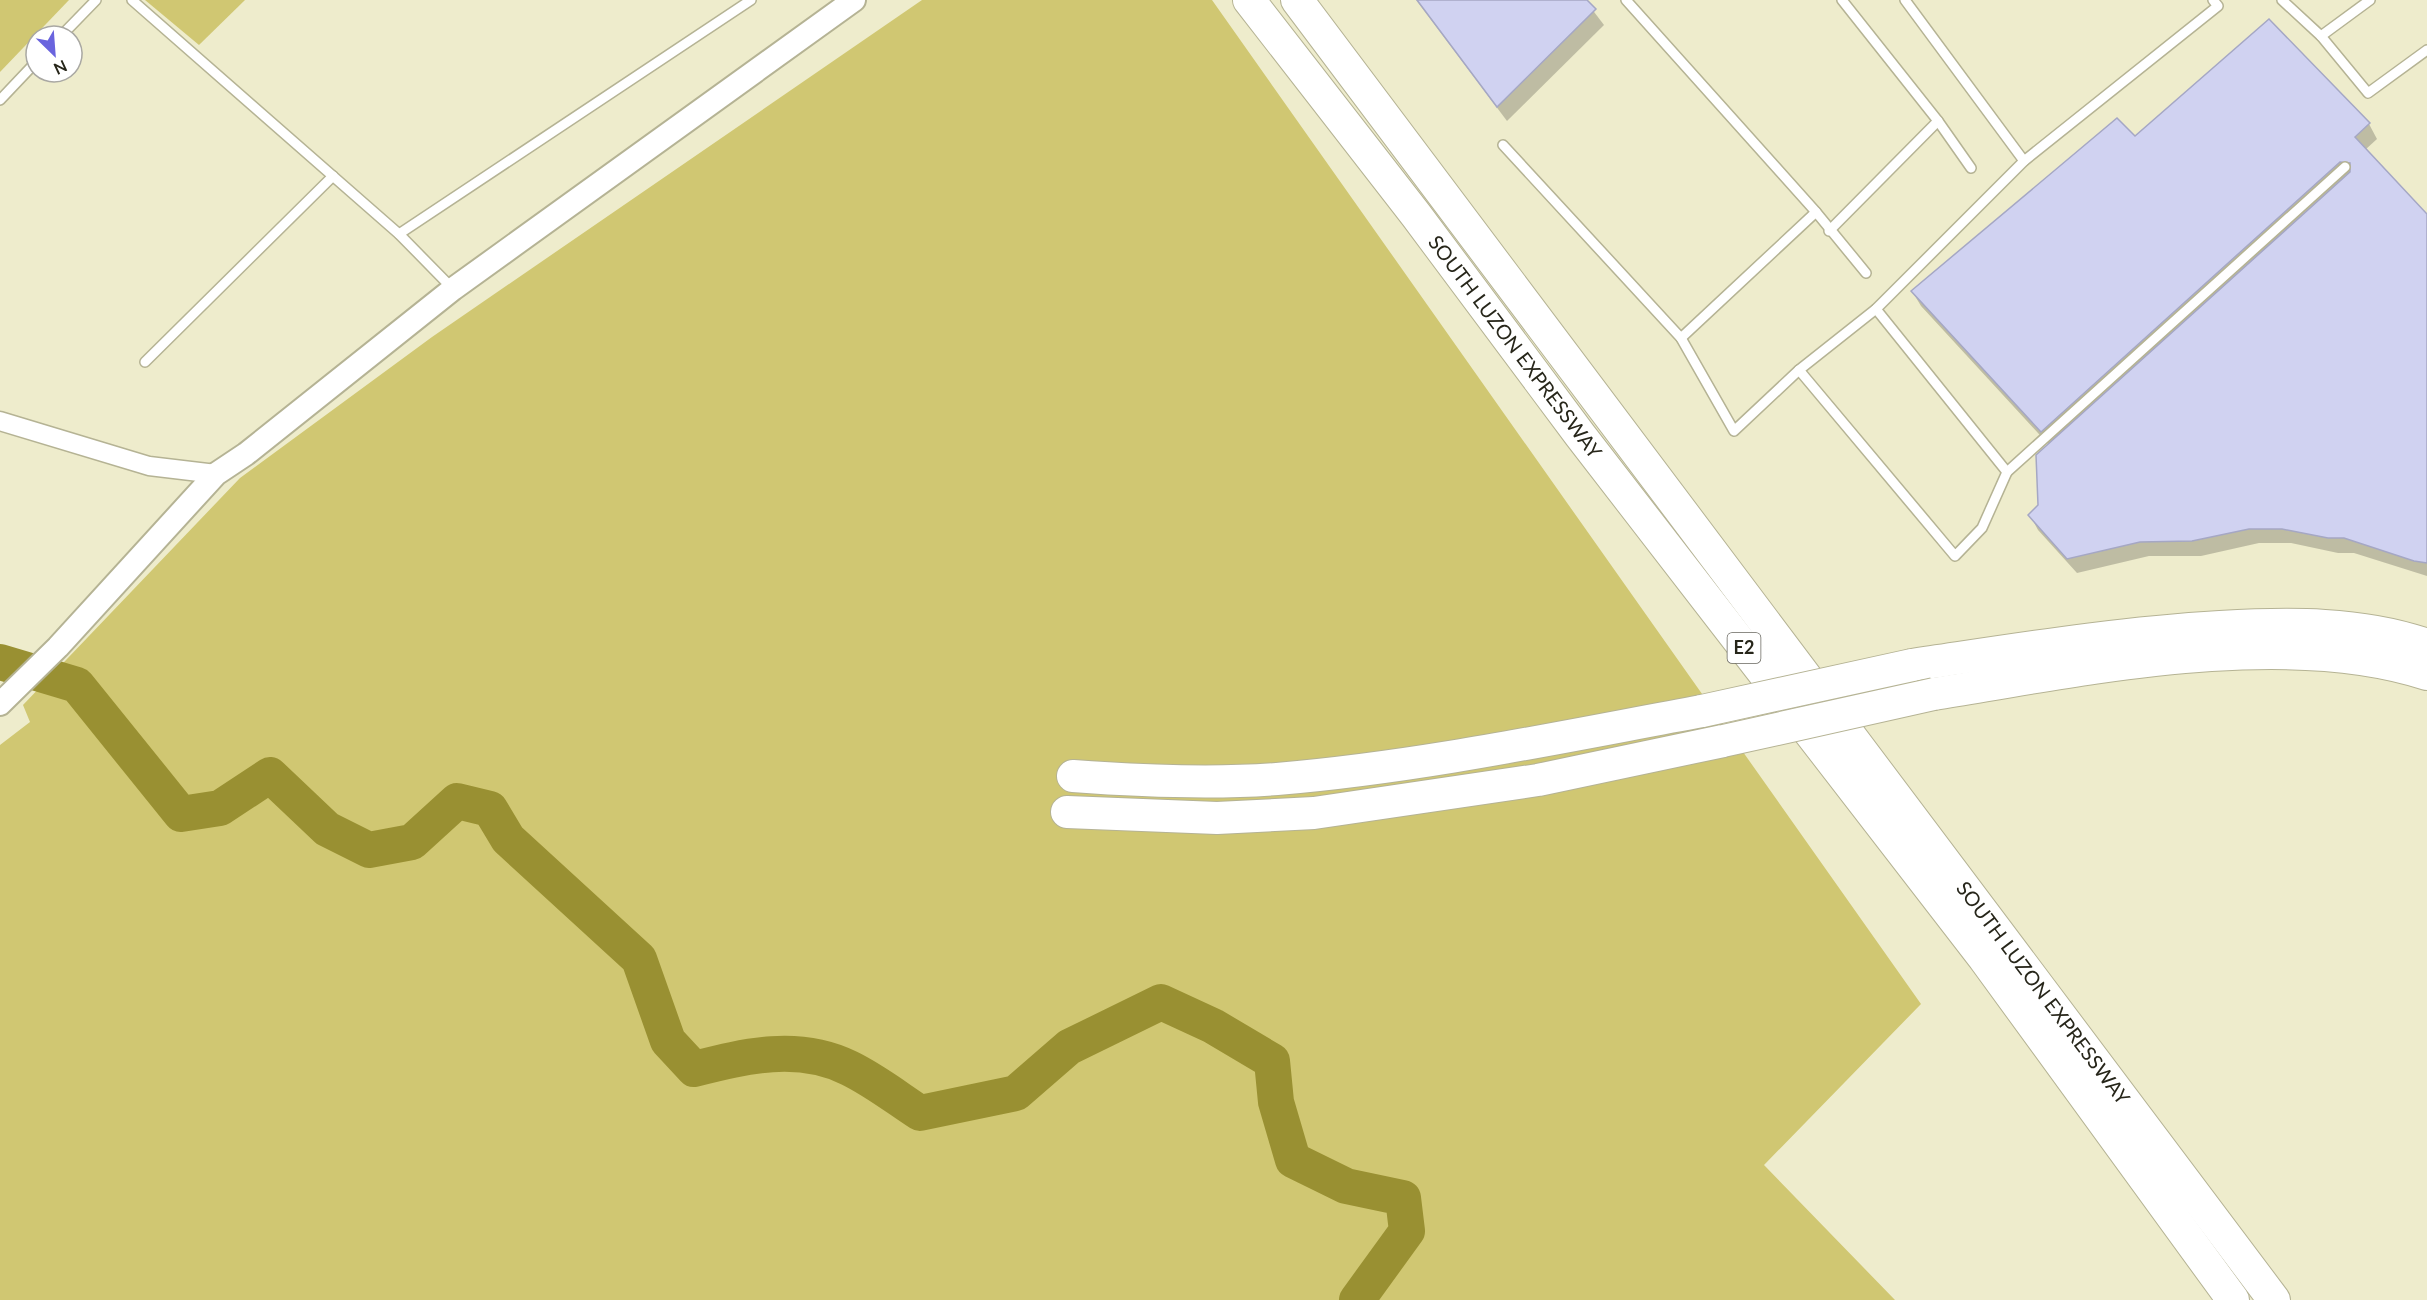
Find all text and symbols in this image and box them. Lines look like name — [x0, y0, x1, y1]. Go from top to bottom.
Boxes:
north arrow — [24, 24, 84, 84]
text: N — [51, 57, 70, 79]
street label: SOUTH LUZON EXPRESSWAY — [1424, 230, 1608, 463]
road number: E2 — [1728, 633, 1760, 663]
street label: SOUTH LUZON EXPRESSWAY — [1952, 876, 2136, 1109]

